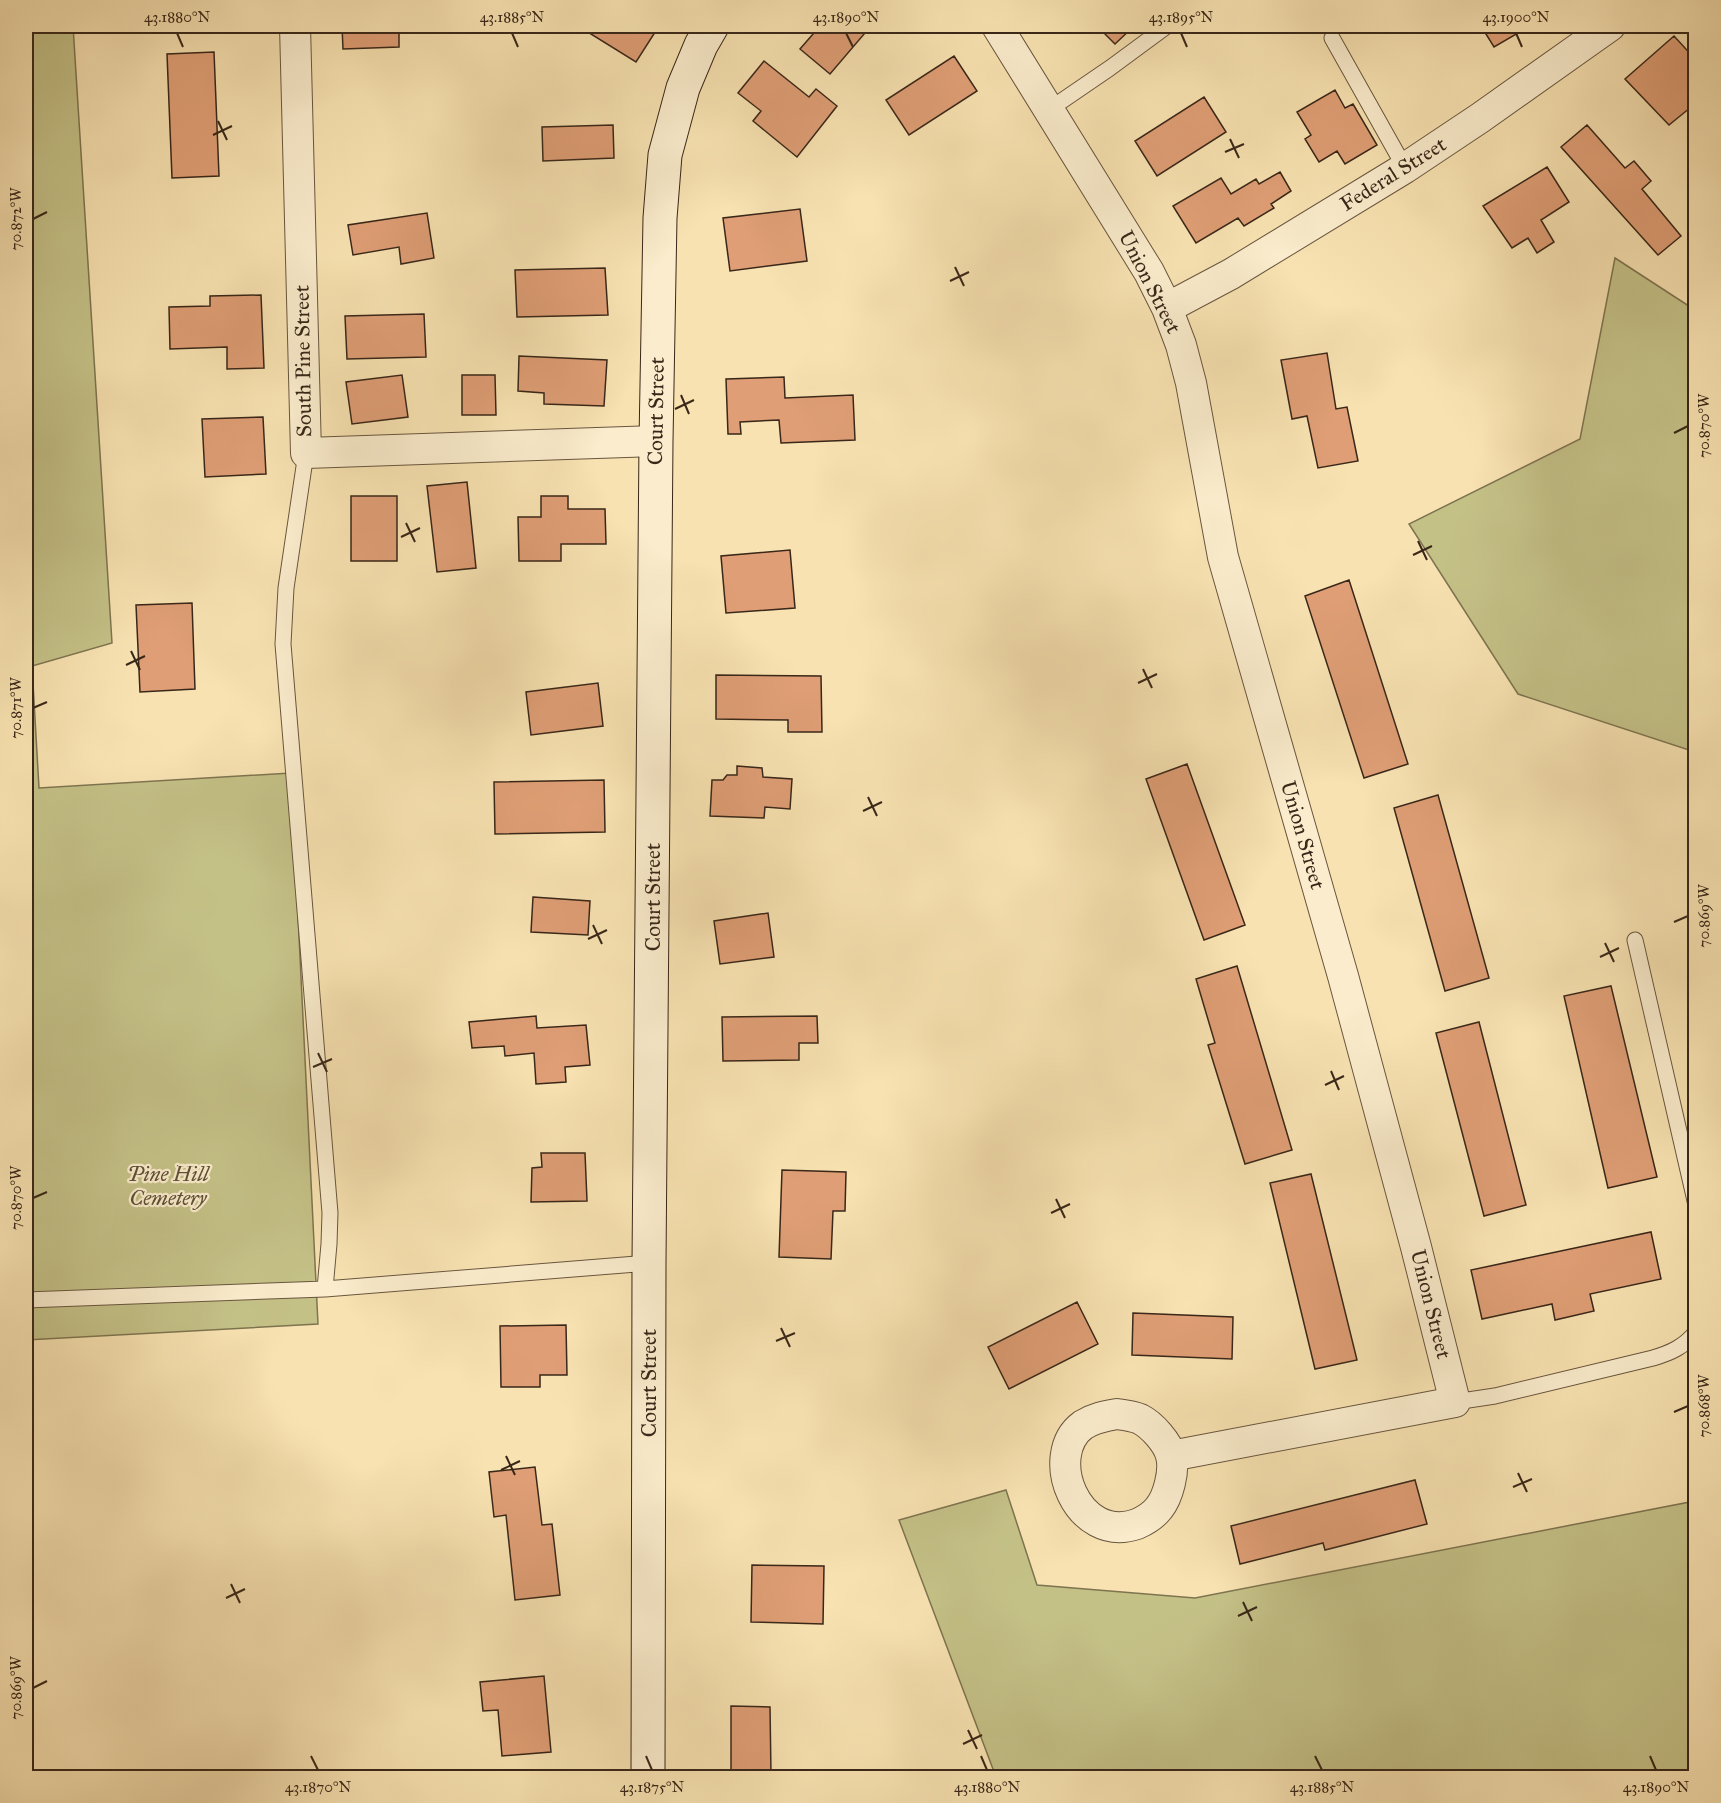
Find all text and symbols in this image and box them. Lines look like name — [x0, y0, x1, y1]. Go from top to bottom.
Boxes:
text: 43.1880°N — [144, 8, 210, 26]
text: 43.1885°N — [480, 8, 545, 26]
text: 43.1890°N — [813, 8, 879, 26]
text: 43.1895°N — [1149, 8, 1214, 26]
text: 43.1900°N — [1483, 8, 1550, 26]
street label: Federal Street — [1335, 131, 1451, 217]
text: 70.872°W — [7, 187, 25, 250]
street label: Union Street — [1113, 226, 1187, 338]
street label: South Pine Street — [289, 284, 317, 437]
street label: Court Street — [642, 356, 670, 465]
text: 70.870°W — [1695, 393, 1713, 458]
text: 70.871°W — [7, 677, 25, 739]
street label: Union Street — [1275, 778, 1331, 893]
street label: Court Street — [640, 842, 666, 951]
text: 70.869°W — [1695, 884, 1713, 948]
park label: Pine Hill Cemetery — [127, 1161, 211, 1211]
text: 70.870°W — [7, 1165, 25, 1230]
street label: Union Street — [1405, 1247, 1457, 1362]
street label: Court Street — [636, 1328, 662, 1437]
text: 70.868°W — [1695, 1374, 1713, 1438]
text: 70.869°W — [7, 1656, 25, 1720]
text: 43.1870°N — [285, 1778, 351, 1796]
text: 43.1875°N — [620, 1778, 685, 1796]
text: 43.1880°N — [954, 1778, 1020, 1796]
text: 43.1885°N — [1290, 1778, 1355, 1796]
text: 43.1890°N — [1623, 1778, 1689, 1796]

